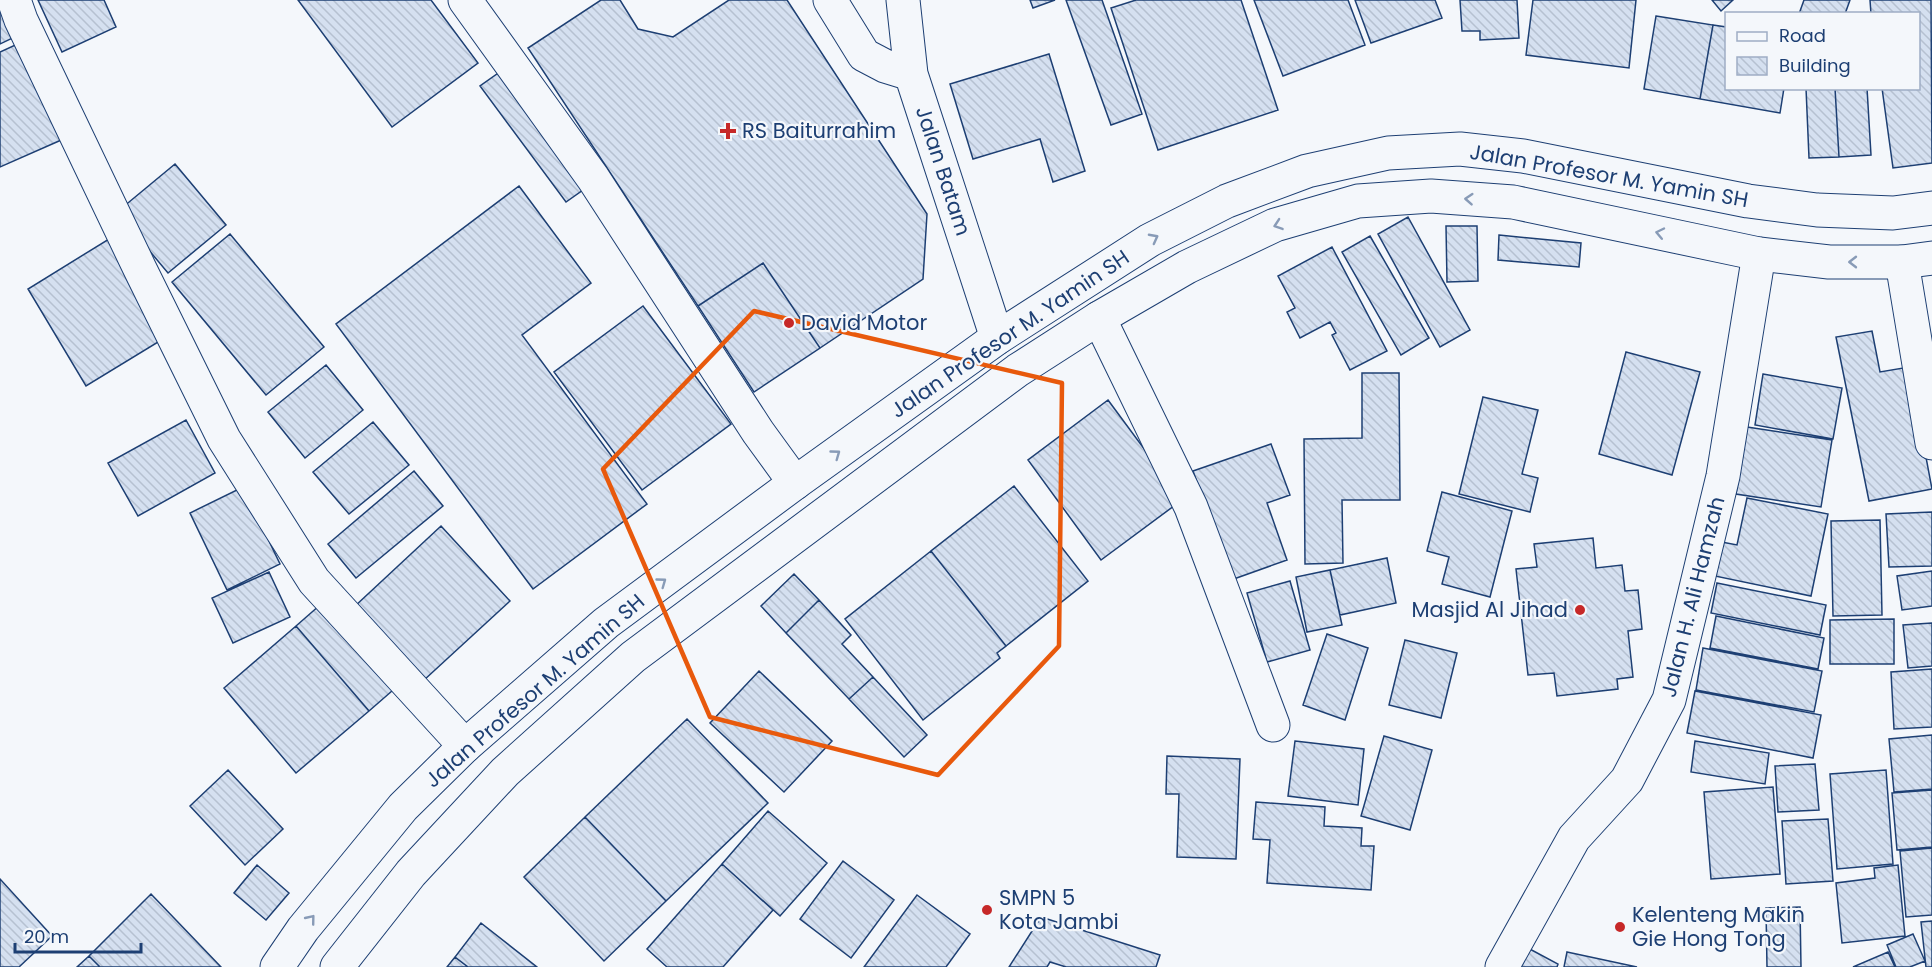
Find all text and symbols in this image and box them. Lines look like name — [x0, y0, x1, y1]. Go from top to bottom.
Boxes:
legend — [1725, 12, 1920, 90]
text: Road — [1779, 23, 1826, 48]
text: Building — [1779, 53, 1851, 78]
street label: Jalan Batam — [909, 103, 978, 239]
place label: RS Baiturrahim — [742, 116, 896, 145]
marker: RS Baiturrahim — [719, 122, 737, 140]
street label: Jalan Profesor M. Yamin SH — [1468, 137, 1751, 214]
one-way arrow — [1464, 192, 1473, 205]
one-way arrow — [1273, 217, 1283, 230]
one-way arrow — [1656, 227, 1666, 240]
one-way arrow — [1148, 234, 1158, 245]
street label: Jalan Profesor M. Yamin SH — [885, 243, 1135, 425]
one-way arrow — [1848, 256, 1857, 268]
place label: David Motor — [801, 308, 927, 337]
marker: David Motor — [782, 316, 796, 330]
one-way arrow — [830, 450, 841, 461]
street label: Jalan H. Ali Hamzah — [1654, 493, 1731, 700]
one-way arrow — [656, 578, 667, 589]
street label: Jalan Profesor M. Yamin SH — [419, 587, 651, 794]
place label: Masjid Al Jihad — [1412, 595, 1568, 624]
marker: Masjid Al Jihad — [1573, 603, 1587, 617]
place label: SMPN 5 Kota Jambi — [999, 883, 1119, 936]
place label: Kelenteng Makin Gie Hong Tong — [1632, 900, 1805, 953]
marker: SMPN 5 Kota Jambi — [980, 903, 994, 917]
one-way arrow — [304, 915, 315, 926]
scale bar — [15, 916, 141, 954]
marker: Kelenteng Makin Gie Hong Tong — [1613, 920, 1627, 934]
text: 20 m — [24, 924, 69, 949]

